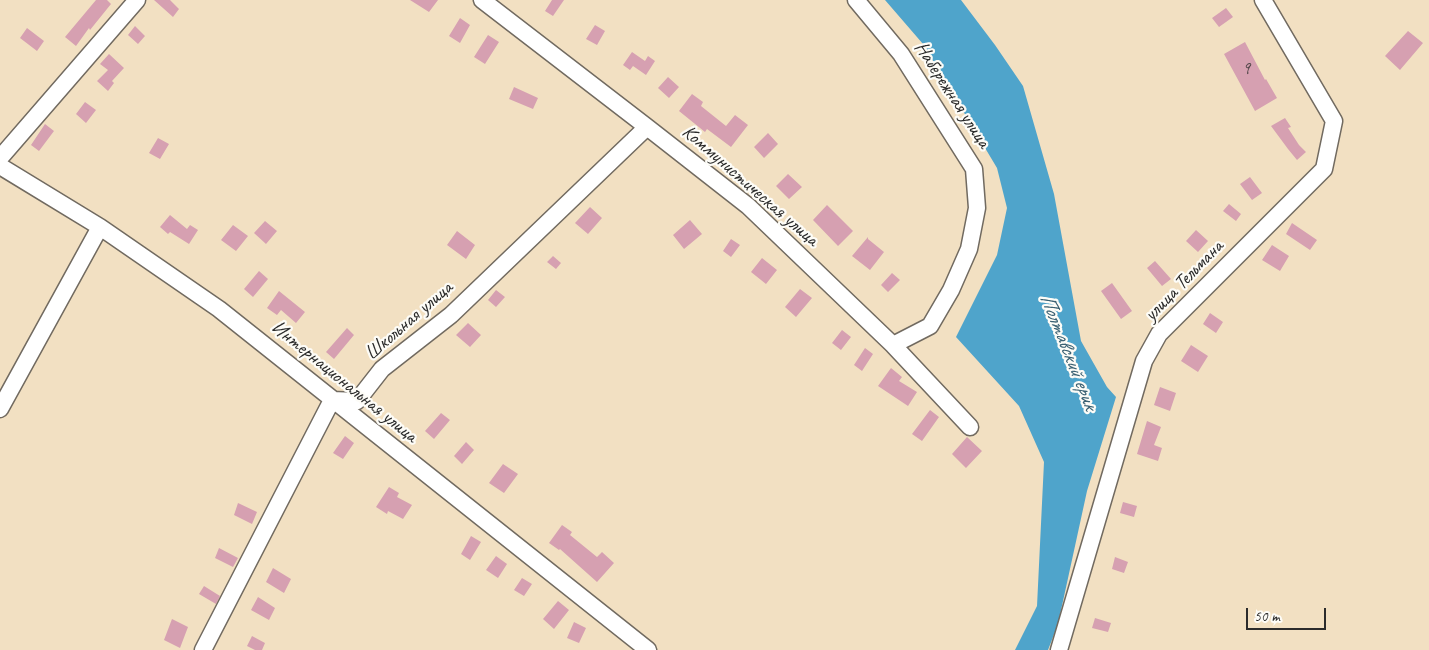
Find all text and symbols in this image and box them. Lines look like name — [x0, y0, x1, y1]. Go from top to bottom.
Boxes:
street label: Набережная улица — [909, 37, 995, 153]
house number: 9 — [1242, 58, 1250, 80]
street label: Коммунистическая улица — [677, 120, 823, 252]
street label: улица Тельмана — [1139, 235, 1229, 327]
street label: Школьная улица — [360, 276, 458, 366]
water label: Полтавский ерик — [1033, 290, 1103, 414]
street label: Интернациональная улица — [266, 316, 422, 448]
scale bar — [1249, 598, 1329, 630]
text: 50 m — [1254, 607, 1280, 626]

